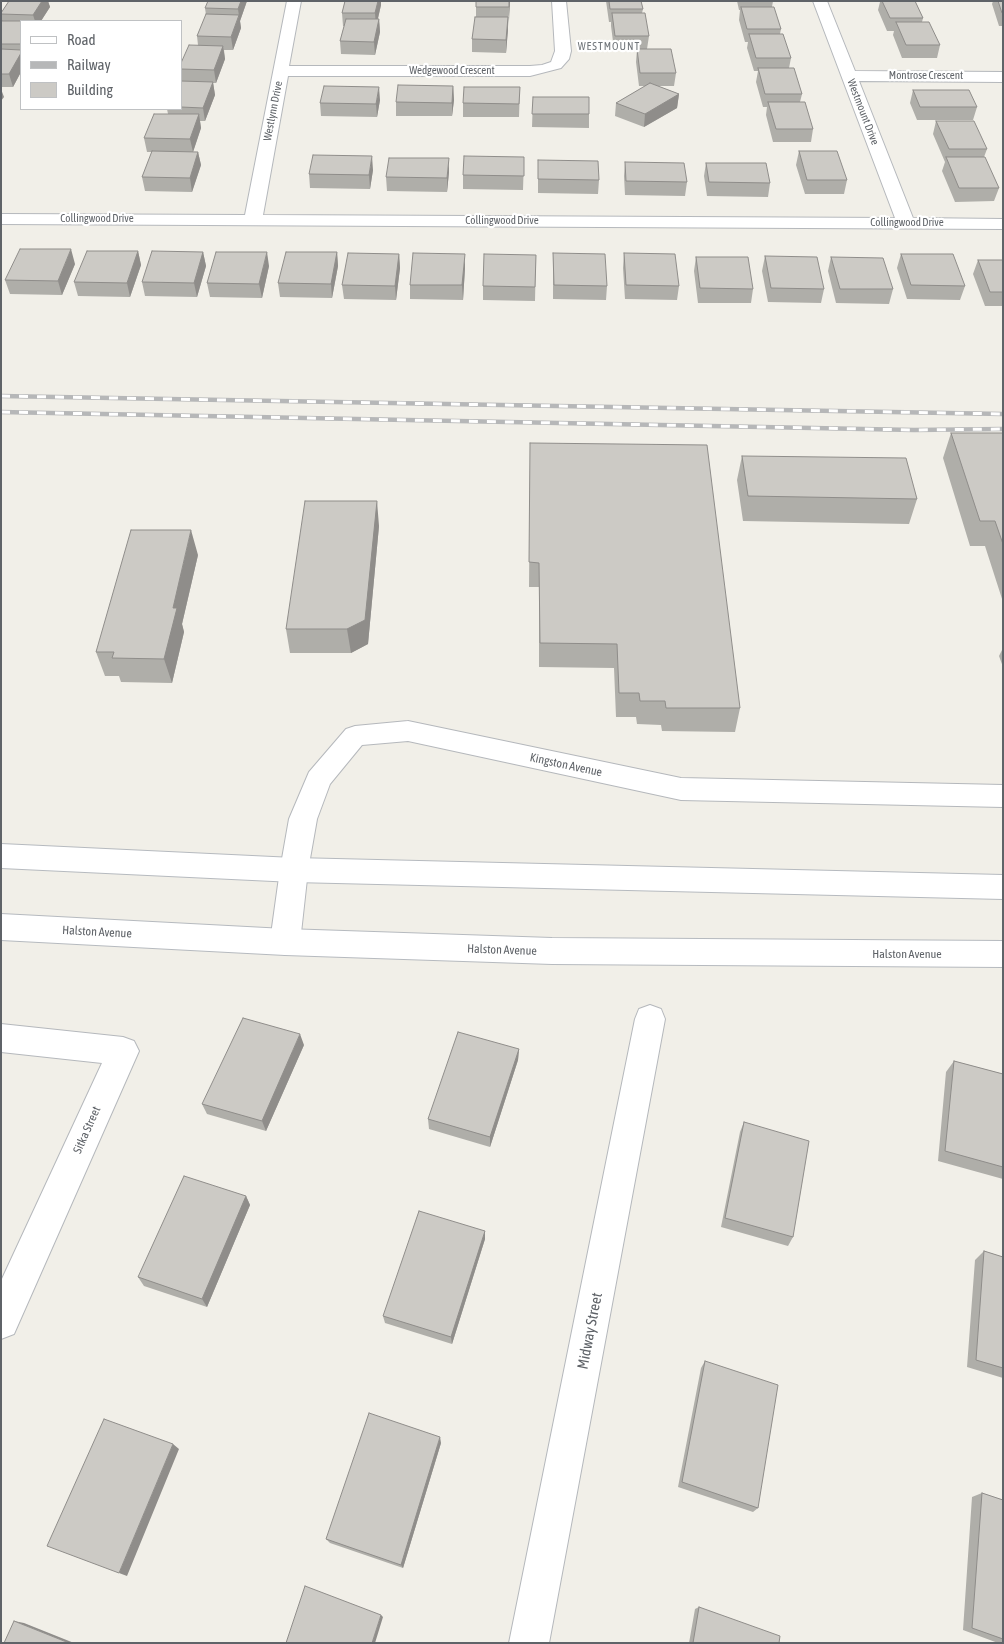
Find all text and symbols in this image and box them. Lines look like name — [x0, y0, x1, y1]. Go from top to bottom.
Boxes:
legend — [20, 20, 182, 110]
text: Road — [67, 31, 96, 48]
district label: WESTMOUNT — [577, 40, 641, 54]
text: Railway — [67, 56, 111, 73]
street label: Wedgewood Crescent — [409, 64, 495, 78]
street label: Montrose Crescent — [889, 69, 963, 83]
street label: Westmount Drive — [844, 77, 882, 147]
street label: Westlynn Drive — [261, 80, 285, 142]
text: Building — [67, 81, 113, 98]
street label: Collingwood Drive — [60, 212, 134, 226]
street label: Collingwood Drive — [465, 214, 539, 228]
street label: Collingwood Drive — [870, 216, 944, 230]
street label: Kingston Avenue — [529, 750, 603, 780]
street label: Halston Avenue — [62, 923, 132, 941]
street label: Halston Avenue — [467, 942, 537, 958]
street label: Halston Avenue — [872, 947, 942, 961]
street label: Sitka Street — [70, 1104, 104, 1156]
street label: Midway Street — [574, 1291, 606, 1371]

